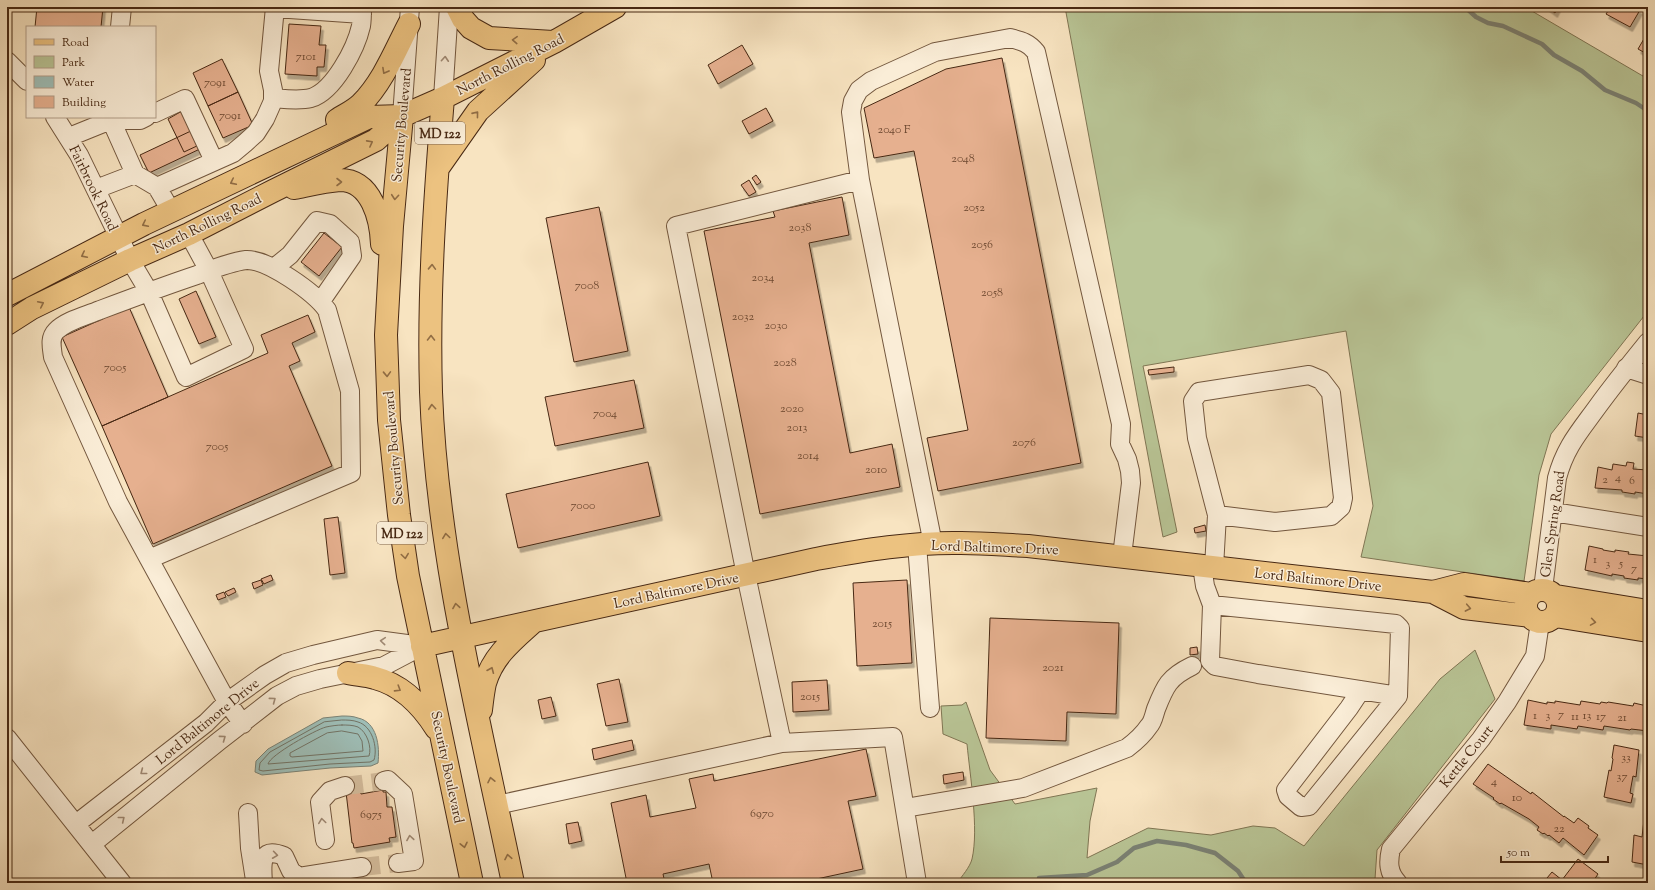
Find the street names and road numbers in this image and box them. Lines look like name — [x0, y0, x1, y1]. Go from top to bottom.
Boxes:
street label: North Rolling Road — [454, 30, 568, 102]
street label: Security Boulevard — [388, 67, 418, 183]
road number: MD 122 — [415, 122, 465, 144]
street label: Fairbrook Road — [63, 143, 122, 235]
street label: North Rolling Road — [150, 190, 266, 260]
street label: Security Boulevard — [380, 390, 410, 506]
street label: Glen Spring Road — [1537, 469, 1571, 579]
road number: MD 122 — [377, 522, 427, 544]
street label: Lord Baltimore Drive — [931, 537, 1059, 561]
street label: Lord Baltimore Drive — [1253, 564, 1382, 598]
street label: Lord Baltimore Drive — [612, 569, 741, 615]
street label: Lord Baltimore Drive — [152, 675, 264, 770]
street label: Security Boulevard — [424, 709, 468, 826]
street label: Kettle Court — [1436, 721, 1499, 793]

